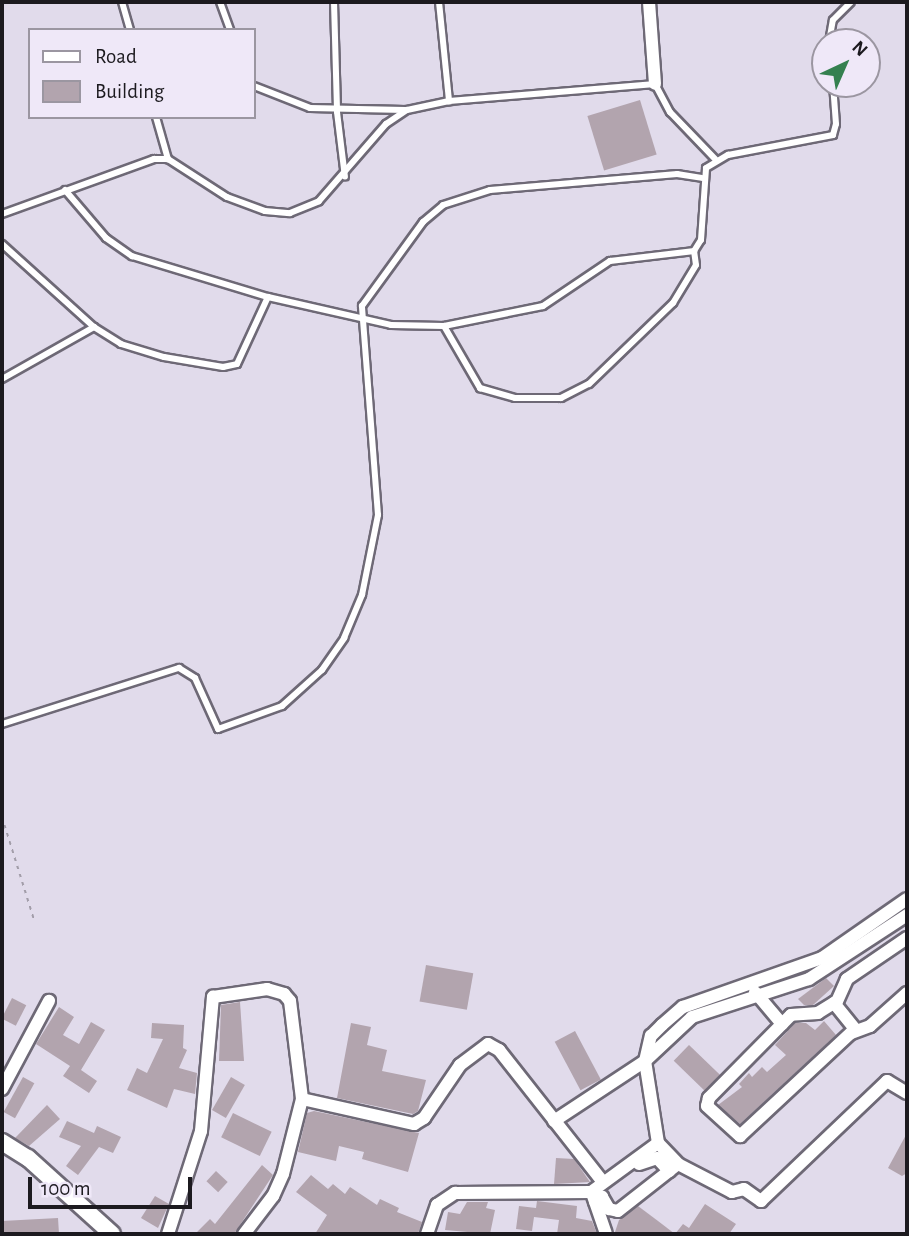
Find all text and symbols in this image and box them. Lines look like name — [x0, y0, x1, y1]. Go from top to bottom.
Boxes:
legend — [28, 28, 256, 119]
north arrow — [811, 28, 881, 98]
text: N — [848, 38, 871, 60]
text: Road — [95, 46, 137, 67]
text: Building — [95, 81, 164, 102]
scale bar — [32, 1162, 196, 1206]
text: 100 m — [41, 1178, 91, 1199]

